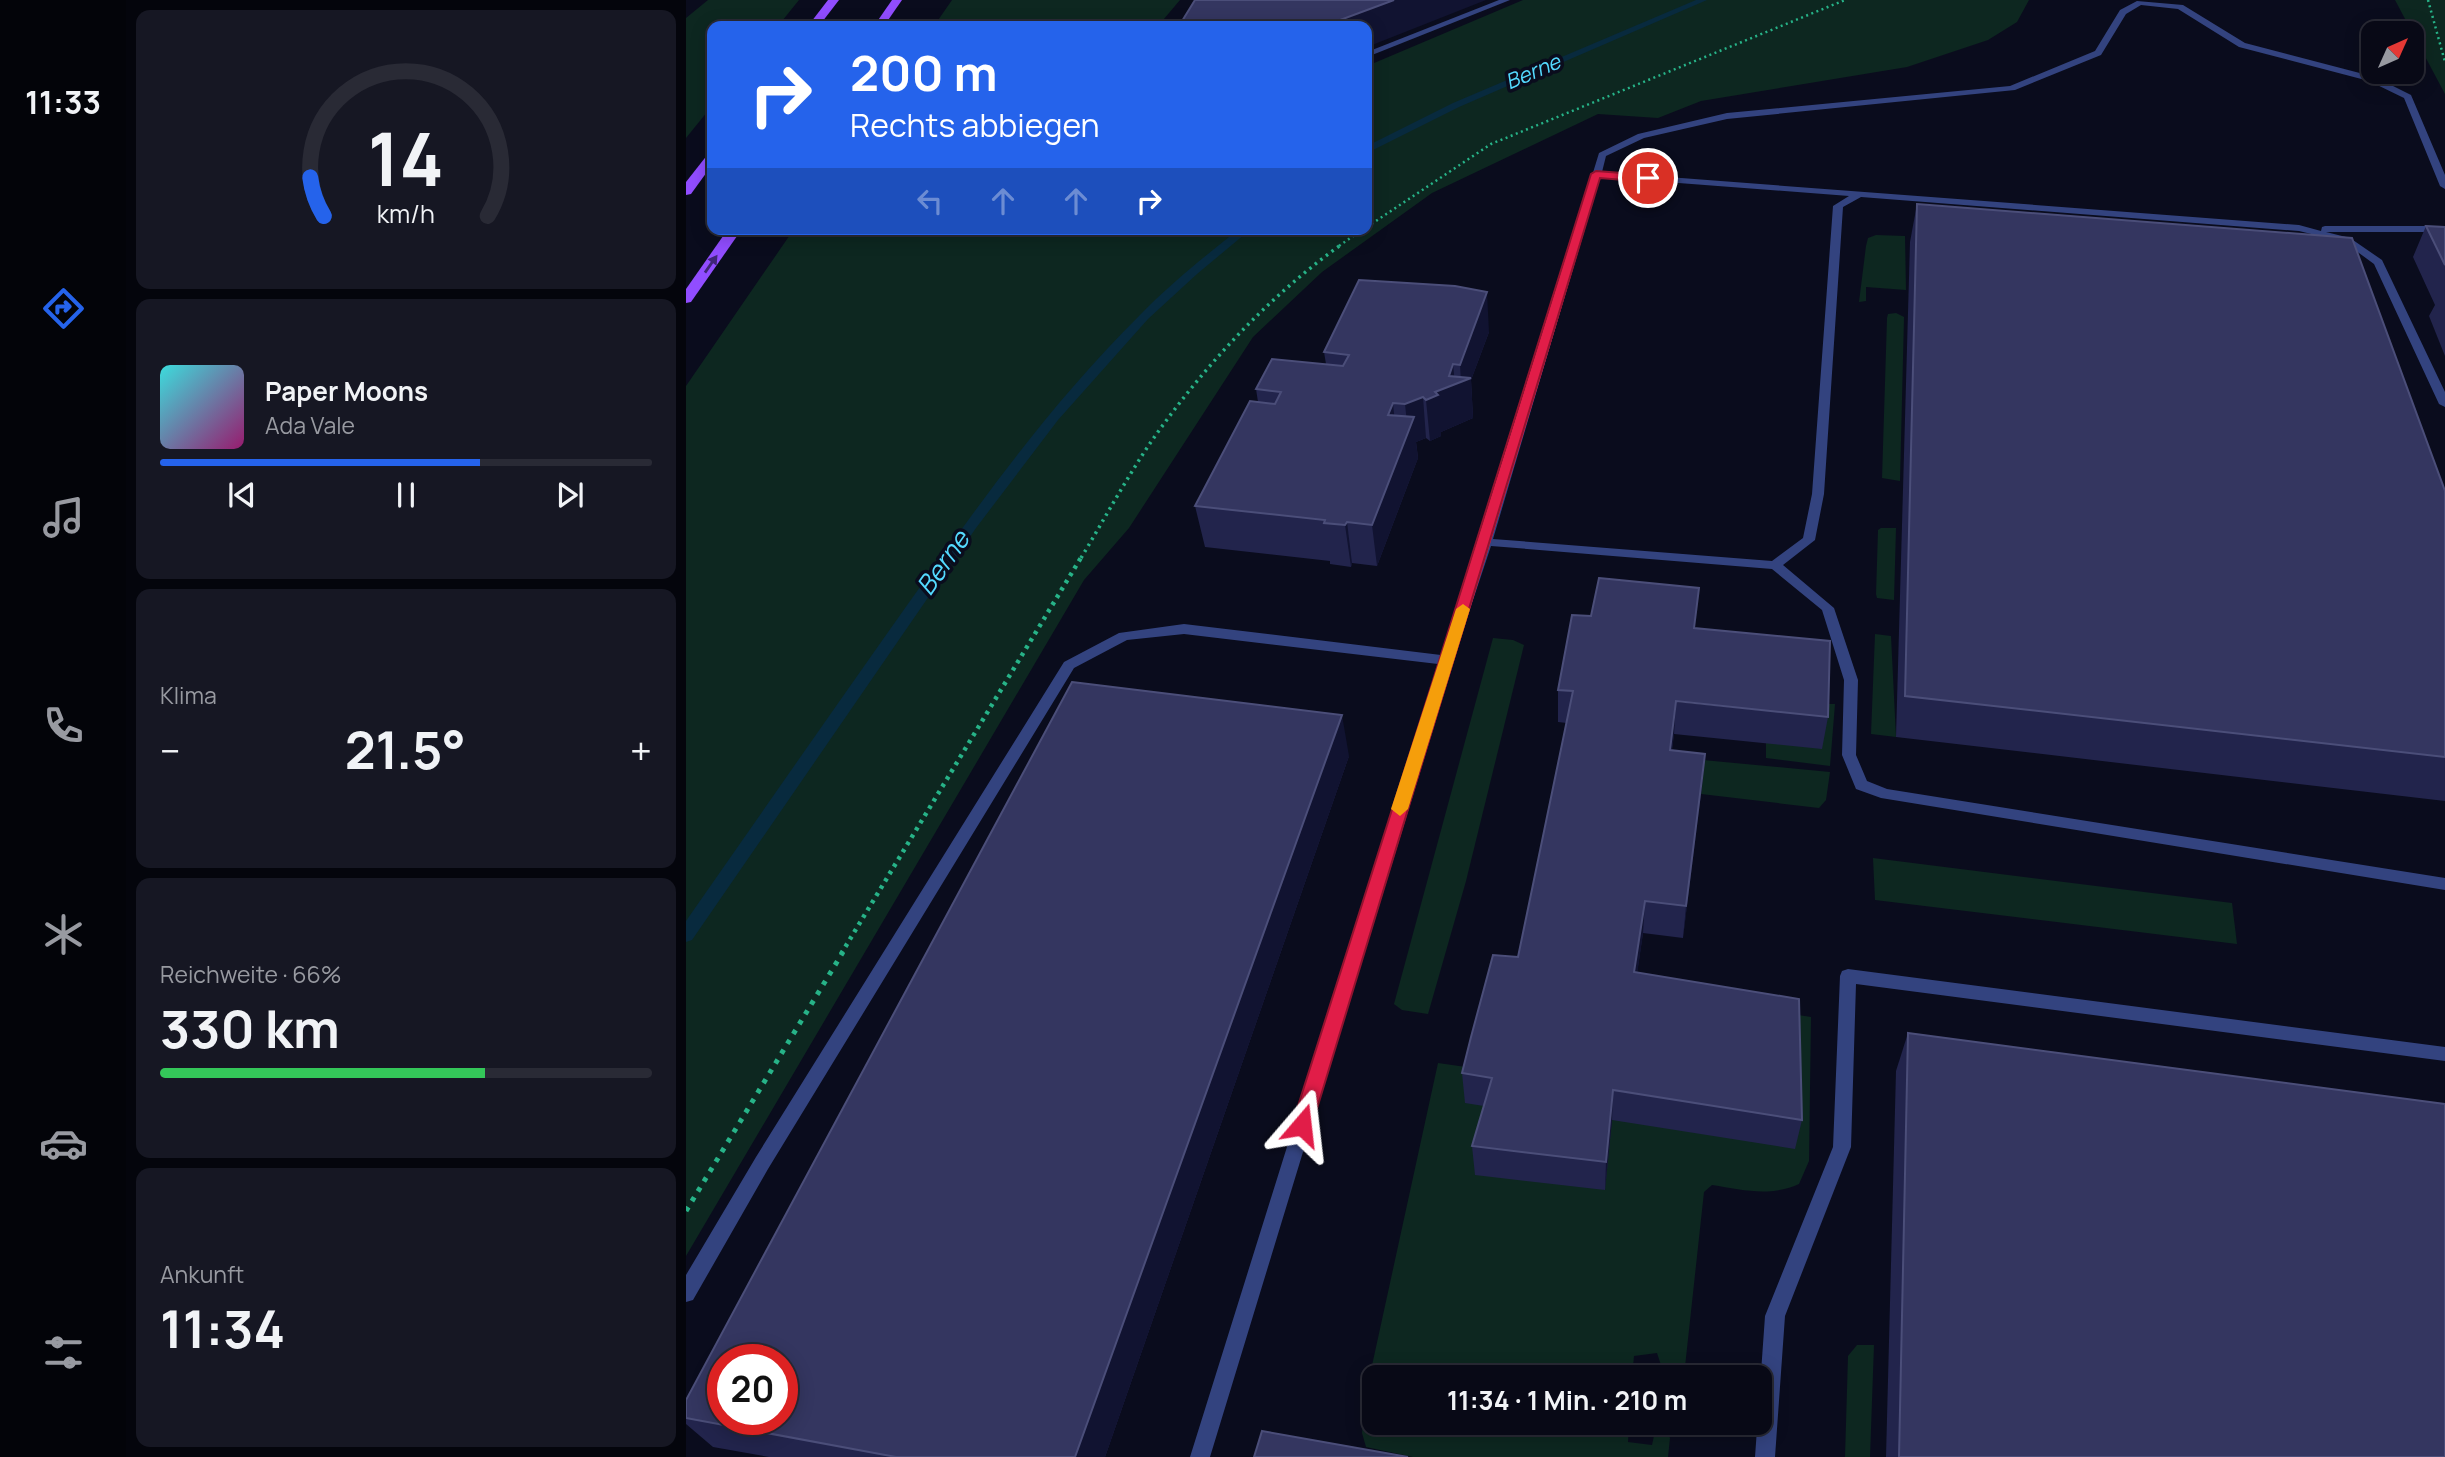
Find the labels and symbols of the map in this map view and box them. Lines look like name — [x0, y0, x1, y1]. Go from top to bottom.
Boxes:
north arrow — [2361, 21, 2424, 84]
water label: Berne — [1501, 46, 1566, 95]
pin — [1618, 148, 1678, 208]
one-way arrow — [704, 255, 718, 273]
water label: Berne — [907, 522, 978, 602]
position arrow — [1265, 1088, 1339, 1162]
speed limit sign: 20 — [707, 1344, 798, 1435]

